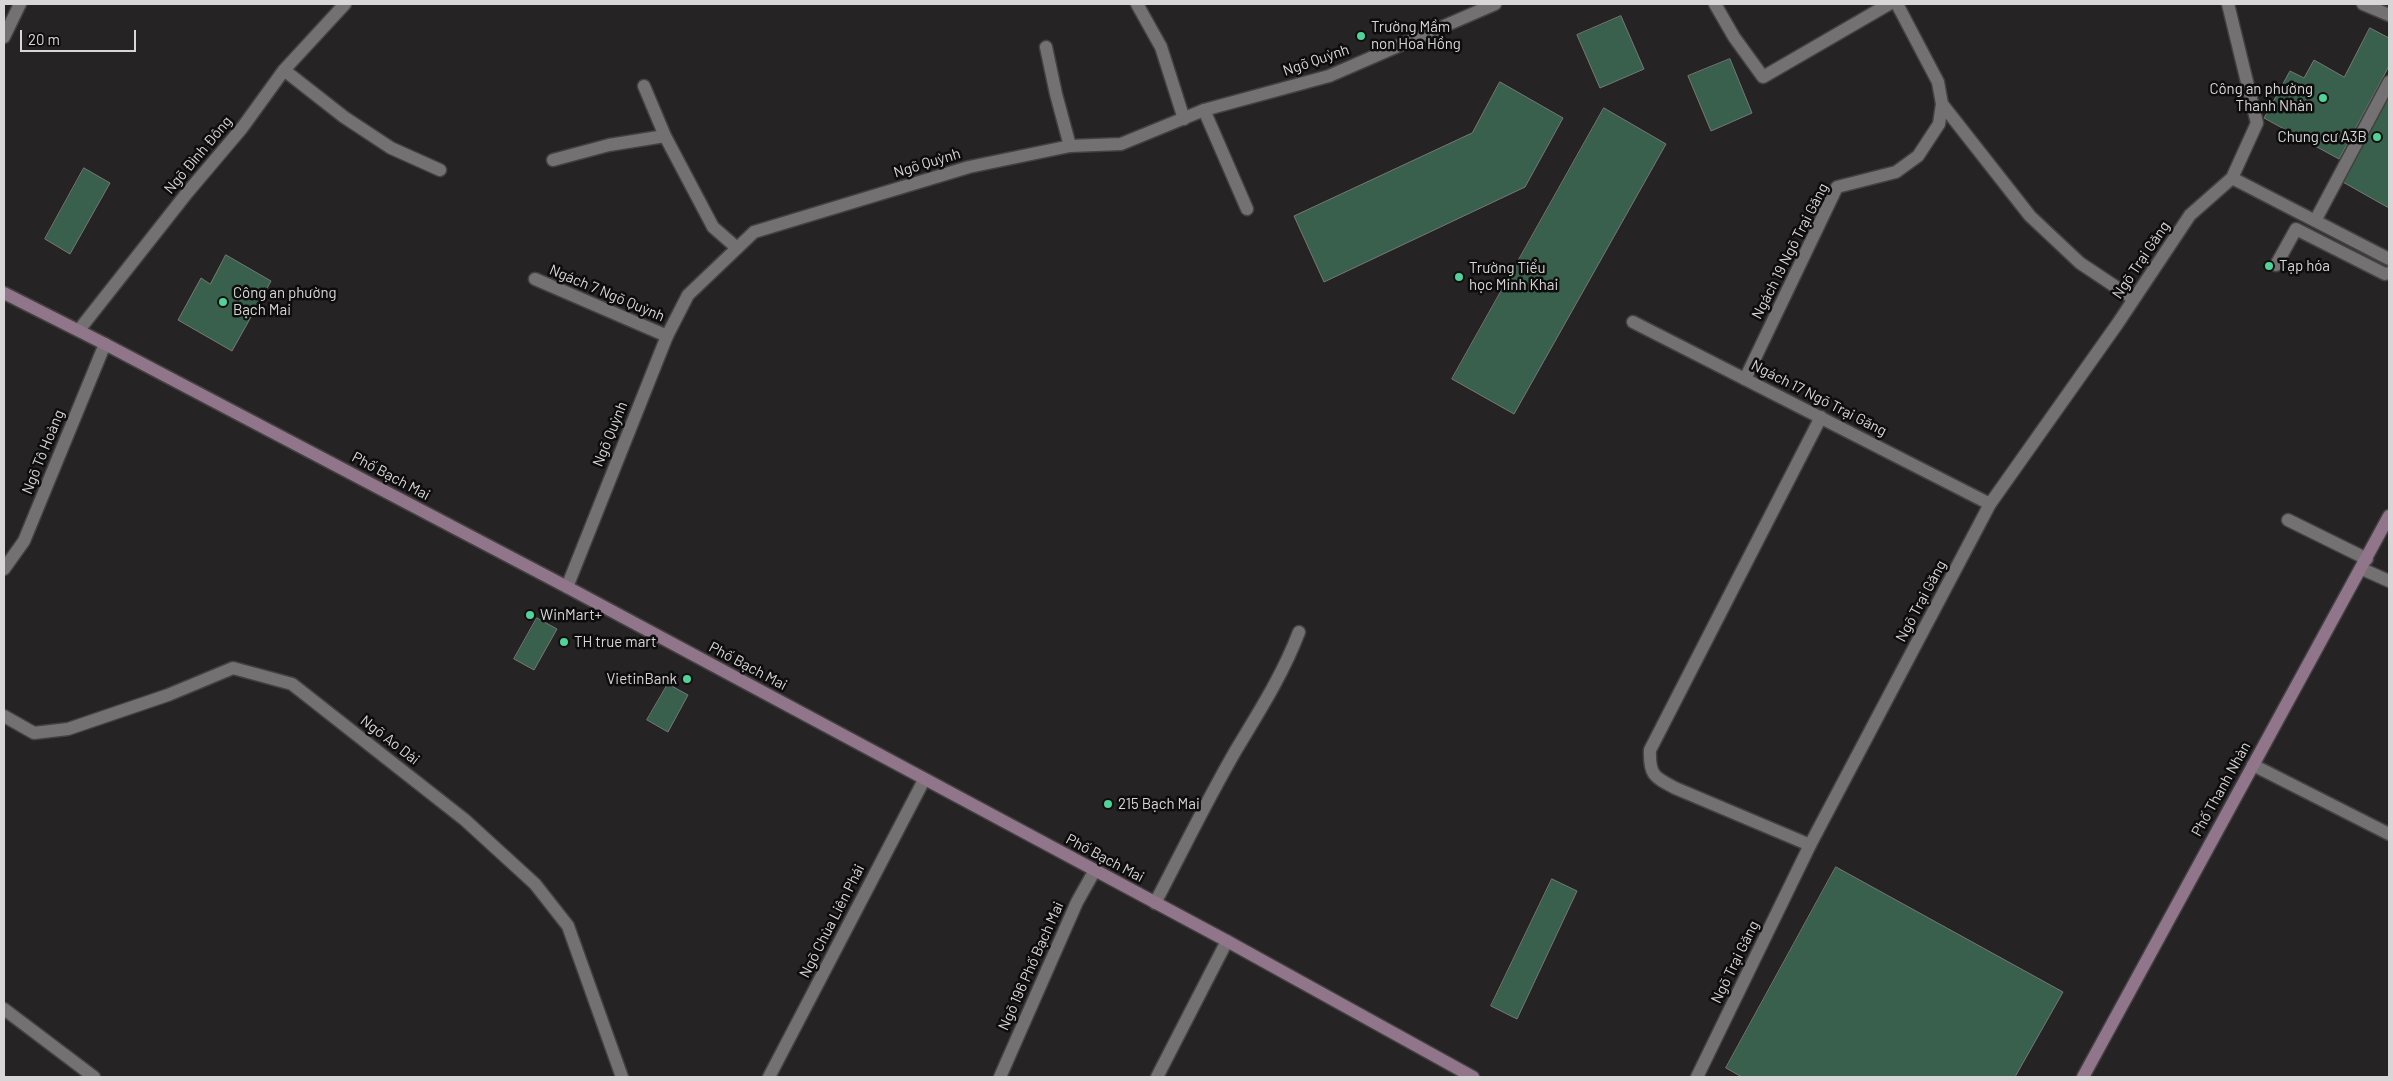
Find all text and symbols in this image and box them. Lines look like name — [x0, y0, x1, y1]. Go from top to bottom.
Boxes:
place label: Trường Mầm non Hoa Hồng — [1371, 18, 1461, 53]
scale bar — [22, 20, 139, 52]
text: 20 m — [28, 30, 60, 48]
marker: Trường Mầm non Hoa Hồng — [1355, 30, 1367, 42]
street label: Ngõ Quỳnh — [1280, 40, 1352, 80]
place label: Công an phường Thanh Nhàn — [2209, 80, 2313, 115]
marker: Công an phường Thanh Nhàn — [2317, 92, 2329, 104]
street label: Ngõ Đình Đông — [160, 112, 236, 198]
place label: Chung cư A3B — [2278, 128, 2367, 146]
marker: Chung cư A3B — [2371, 131, 2383, 143]
street label: Ngõ Quỳnh — [891, 144, 963, 182]
street label: Ngách 19 Ngõ Trại Găng — [1748, 180, 1832, 322]
street label: Ngõ Trại Găng — [2108, 218, 2174, 302]
place label: Tạp hóa — [2279, 257, 2330, 275]
place label: Trường Tiểu học Minh Khai — [1469, 259, 1558, 294]
marker: Tạp hóa — [2263, 260, 2275, 272]
street label: Ngách 7 Ngõ Quỳnh — [547, 261, 667, 325]
marker: Trường Tiểu học Minh Khai — [1453, 271, 1465, 283]
place label: Công an phường Bạch Mai — [233, 284, 337, 319]
marker: Công an phường Bạch Mai — [217, 296, 229, 308]
street label: Ngách 17 Ngõ Trại Găng — [1748, 356, 1890, 440]
street label: Ngõ Quỳnh — [589, 399, 631, 469]
street label: Ngõ Tô Hoàng — [18, 407, 68, 497]
street label: Phố Bạch Mai — [349, 448, 433, 504]
street label: Ngõ Trại Găng — [1892, 557, 1950, 645]
place label: WinMart+ — [540, 606, 602, 624]
marker: WinMart+ — [524, 609, 536, 621]
place label: TH true mart — [574, 633, 656, 651]
marker: TH true mart — [558, 636, 570, 648]
street label: Phố Bạch Mai — [706, 638, 790, 694]
place label: VietinBank — [607, 670, 677, 688]
marker: VietinBank — [681, 673, 693, 685]
street label: Ngõ Ao Dài — [357, 711, 423, 769]
street label: Phố Thanh Nhàn — [2188, 739, 2254, 839]
place label: 215 Bạch Mai — [1118, 795, 1200, 813]
marker: 215 Bạch Mai — [1102, 798, 1114, 810]
street label: Phố Bạch Mai — [1063, 830, 1147, 886]
street label: Ngõ Chùa Liên Phái — [796, 861, 868, 981]
street label: Ngõ 196 Phố Bạch Mai — [995, 899, 1067, 1033]
street label: Ngõ Trại Găng — [1707, 918, 1763, 1006]

